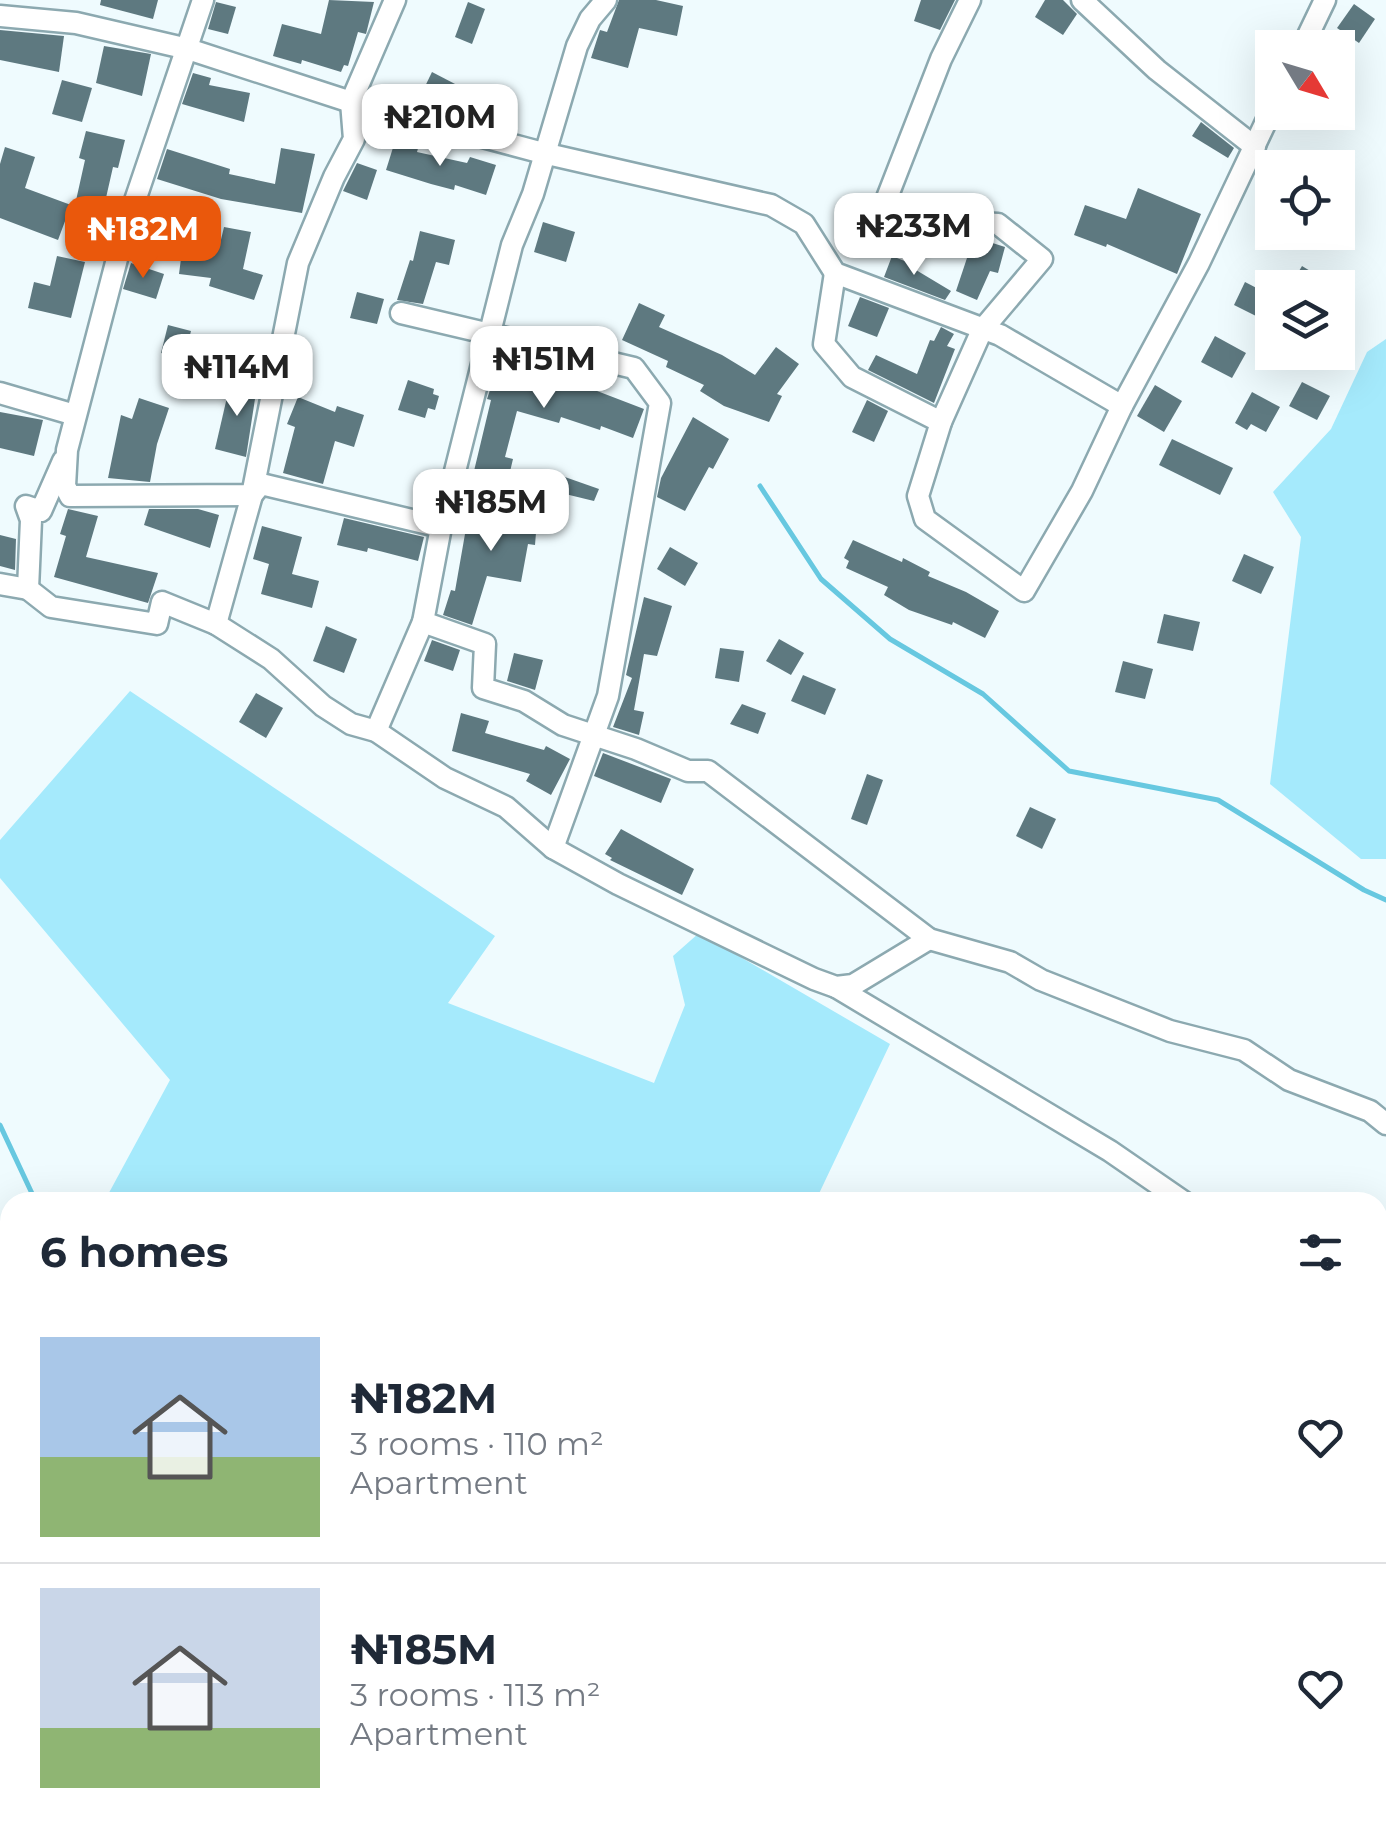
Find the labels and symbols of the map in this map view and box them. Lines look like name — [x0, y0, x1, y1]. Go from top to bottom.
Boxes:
north arrow — [1255, 30, 1355, 130]
pin: ₦210M — [370, 84, 510, 169]
pin: ₦233M — [844, 193, 984, 278]
pin: ₦182M — [73, 196, 213, 281]
pin: ₦151M — [474, 326, 614, 411]
pin: ₦114M — [167, 334, 307, 419]
pin: ₦185M — [421, 469, 561, 554]

